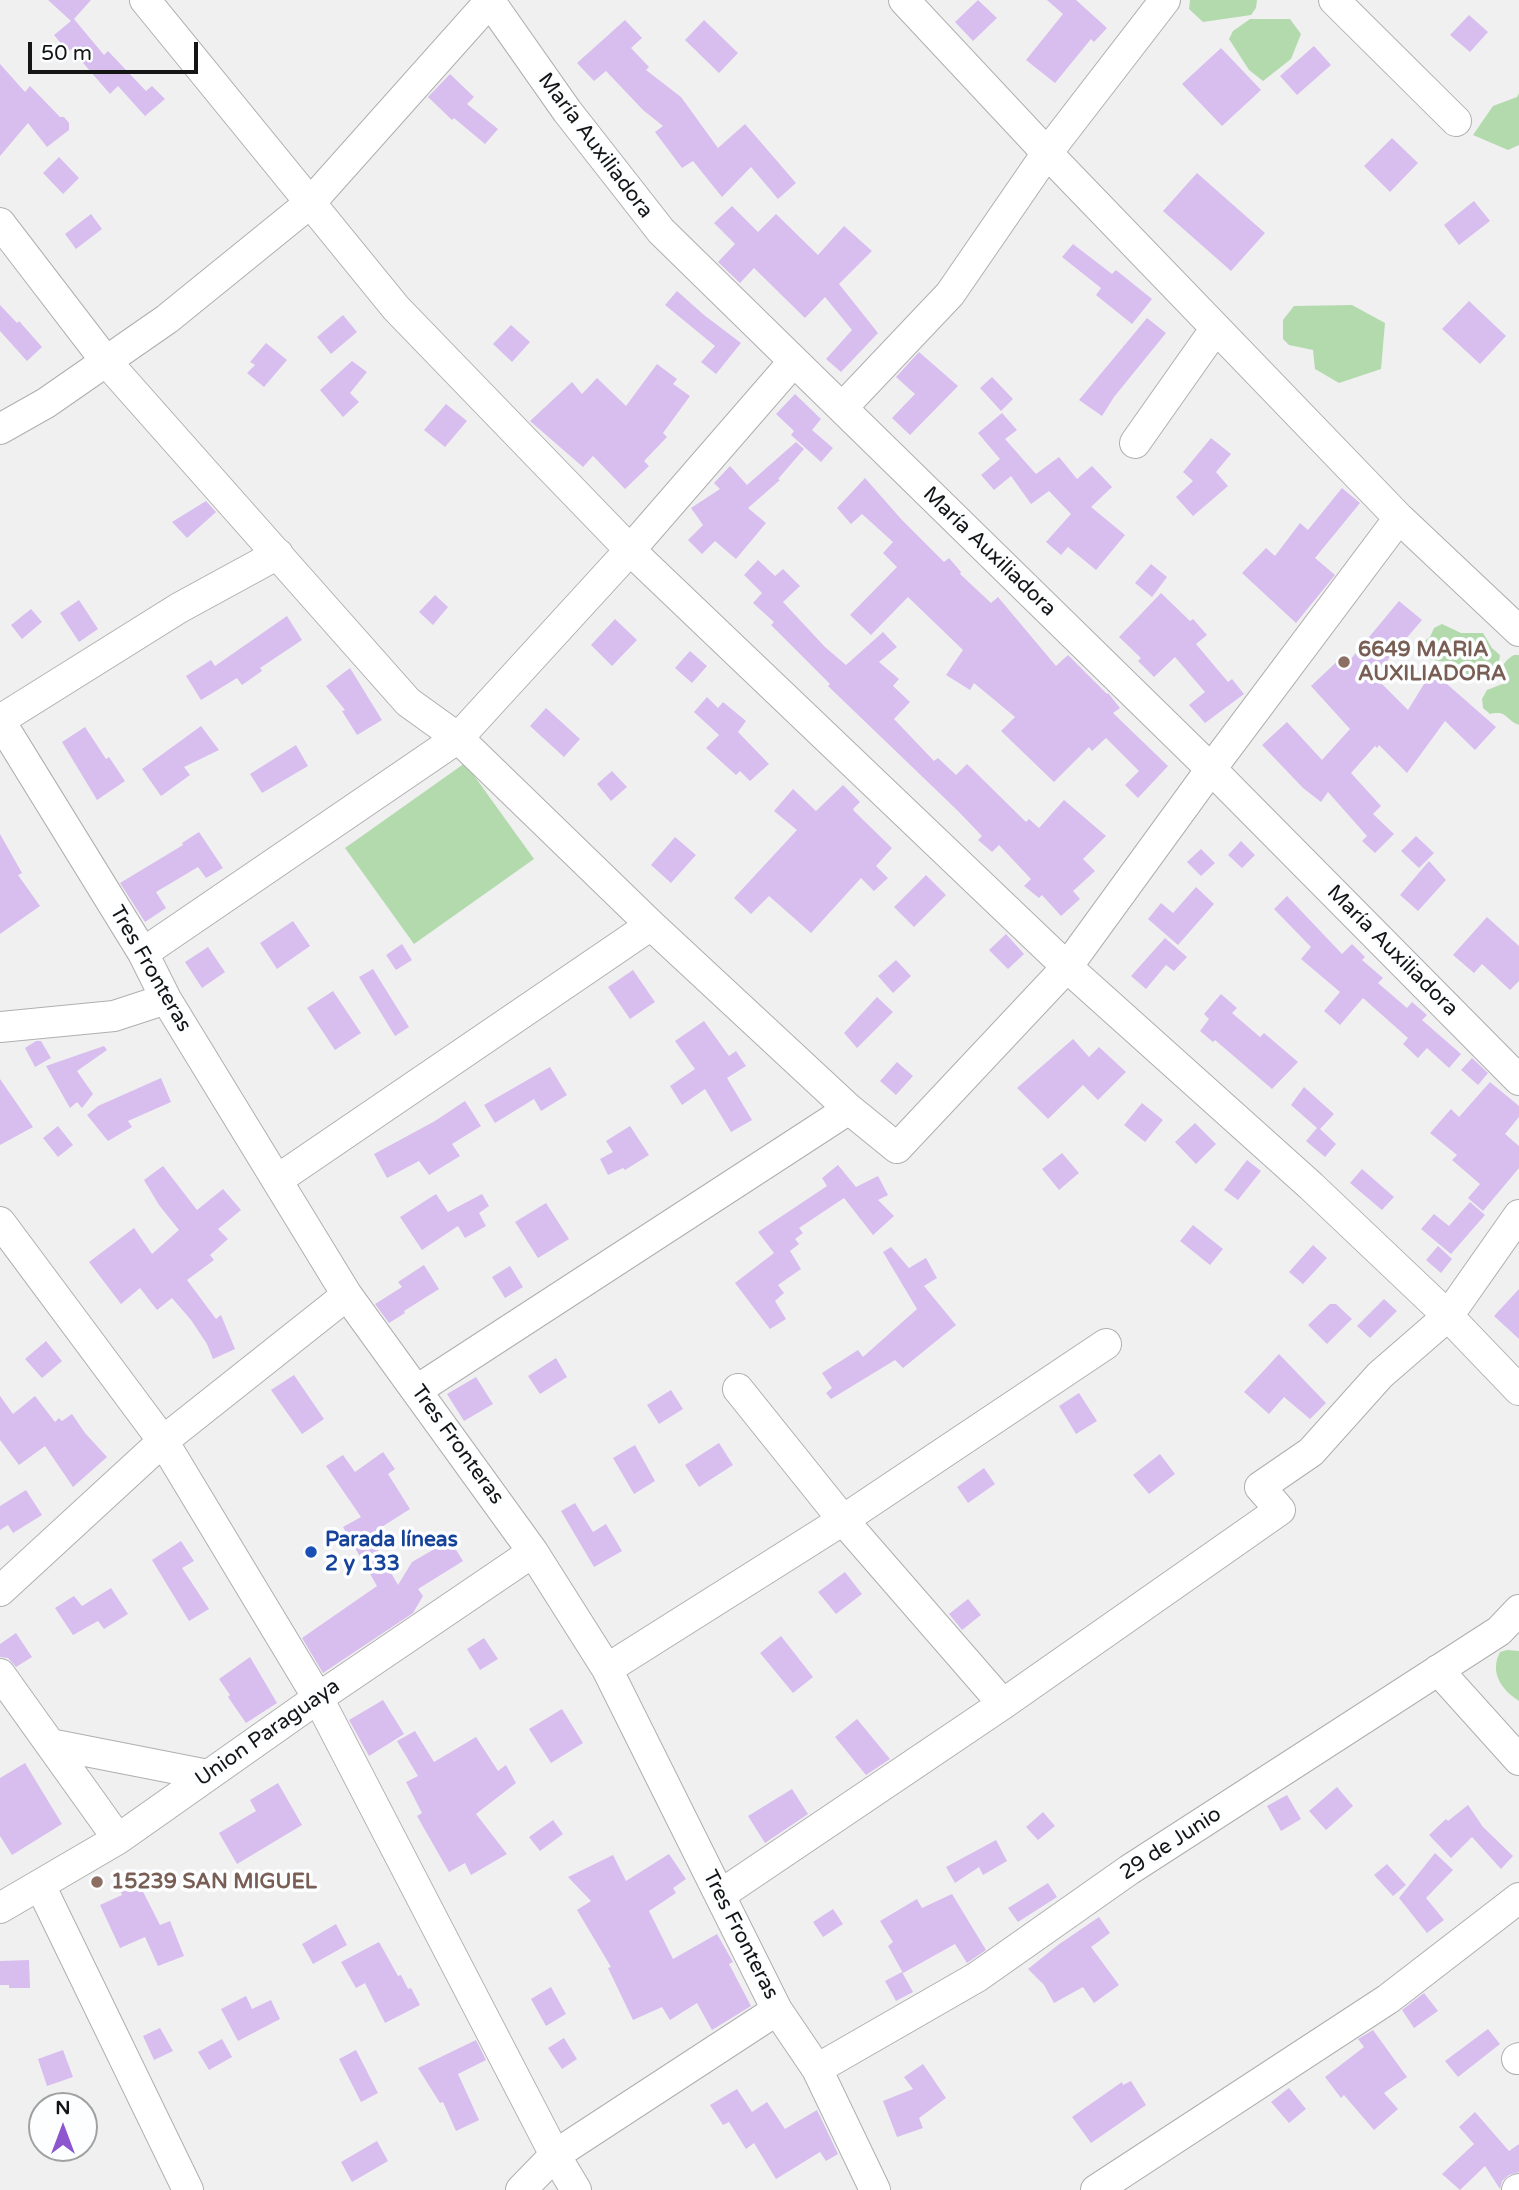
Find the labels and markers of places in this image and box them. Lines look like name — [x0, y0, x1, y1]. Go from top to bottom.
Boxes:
place label: 6649 MARIA AUXILIADORA — [1358, 637, 1506, 687]
marker: 6649 MARIA AUXILIADORA — [1336, 654, 1352, 670]
place label: Parada líneas 2 y 133 — [325, 1527, 458, 1577]
marker: Parada líneas 2 y 133 — [303, 1544, 319, 1560]
place label: 15239 SAN MIGUEL — [111, 1869, 317, 1895]
marker: 15239 SAN MIGUEL — [89, 1874, 105, 1890]

